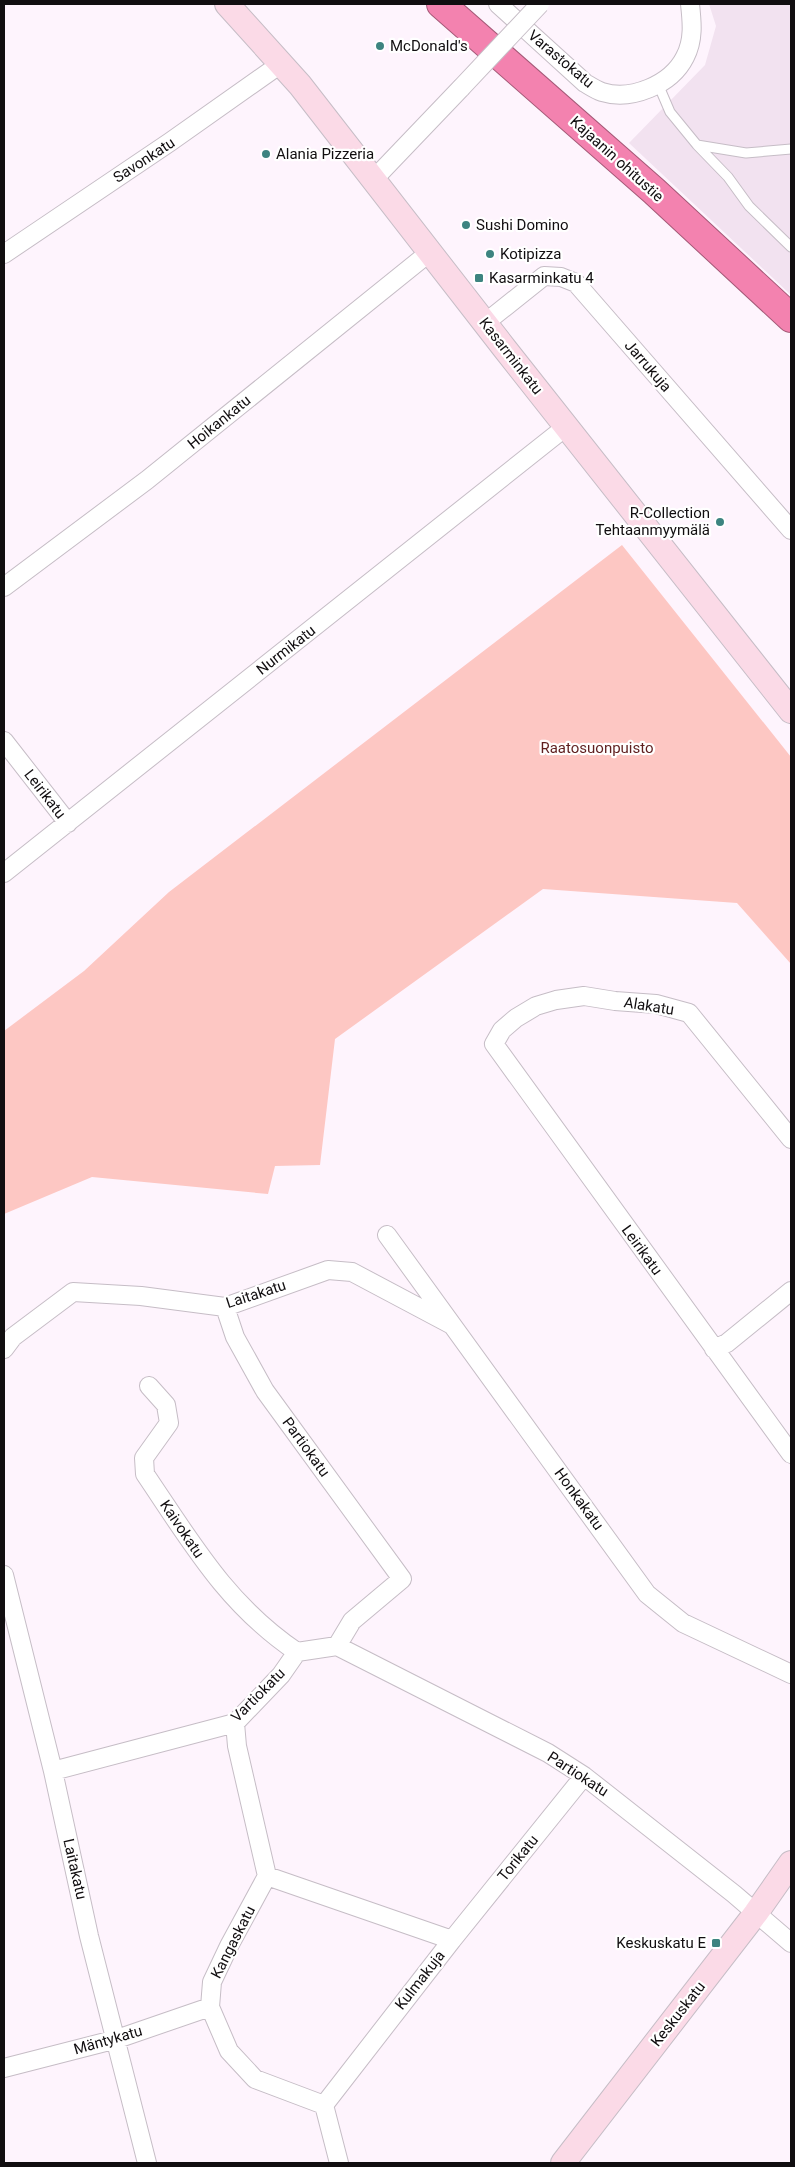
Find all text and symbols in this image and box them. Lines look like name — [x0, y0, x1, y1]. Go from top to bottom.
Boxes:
street label: Varastokatu — [524, 26, 598, 92]
place label: McDonald's — [390, 37, 468, 55]
marker: McDonald's — [374, 40, 386, 52]
street label: Kajaanin ohitustie — [567, 112, 667, 206]
street label: Savonkatu — [110, 133, 178, 187]
place label: Alania Pizzeria — [276, 145, 374, 163]
marker: Alania Pizzeria — [260, 148, 272, 160]
place label: Sushi Domino — [476, 216, 569, 234]
marker: Sushi Domino — [460, 219, 472, 231]
place label: Kotipizza — [500, 245, 561, 263]
marker: Kotipizza — [484, 248, 496, 260]
place label: Kasarminkatu 4 — [489, 269, 594, 287]
marker: Kasarminkatu 4 — [473, 272, 485, 284]
street label: Kasarminkatu — [475, 314, 547, 398]
street label: Jarrukuja — [621, 337, 675, 395]
street label: Hoikankatu — [184, 391, 254, 453]
place label: R-Collection Tehtaanmyymälä — [596, 504, 710, 539]
marker: R-Collection Tehtaanmyymälä — [714, 516, 726, 528]
street label: Nurmikatu — [253, 621, 319, 679]
park label: Raatosuonpuisto — [540, 739, 654, 757]
street label: Leirikatu — [20, 766, 70, 822]
street label: Alakatu — [623, 993, 675, 1019]
street label: Leirikatu — [618, 1222, 666, 1278]
street label: Laitakatu — [224, 1276, 288, 1312]
street label: Partiokatu — [278, 1414, 334, 1480]
street label: Honkakatu — [550, 1464, 608, 1534]
street label: Kaivokatu — [156, 1497, 208, 1561]
street label: Vartiokatu — [227, 1664, 289, 1726]
street label: Partiokatu — [544, 1748, 612, 1800]
street label: Torikatu — [494, 1831, 542, 1885]
street label: Laitakatu — [59, 1837, 91, 1901]
street label: Kangaskatu — [207, 1903, 259, 1981]
place label: Keskuskatu E — [616, 1934, 706, 1952]
marker: Keskuskatu E — [710, 1937, 722, 1949]
street label: Kulmakuja — [391, 1947, 449, 2013]
street label: Keskuskatu — [647, 1978, 709, 2050]
street label: Mäntykatu — [72, 2022, 144, 2058]

